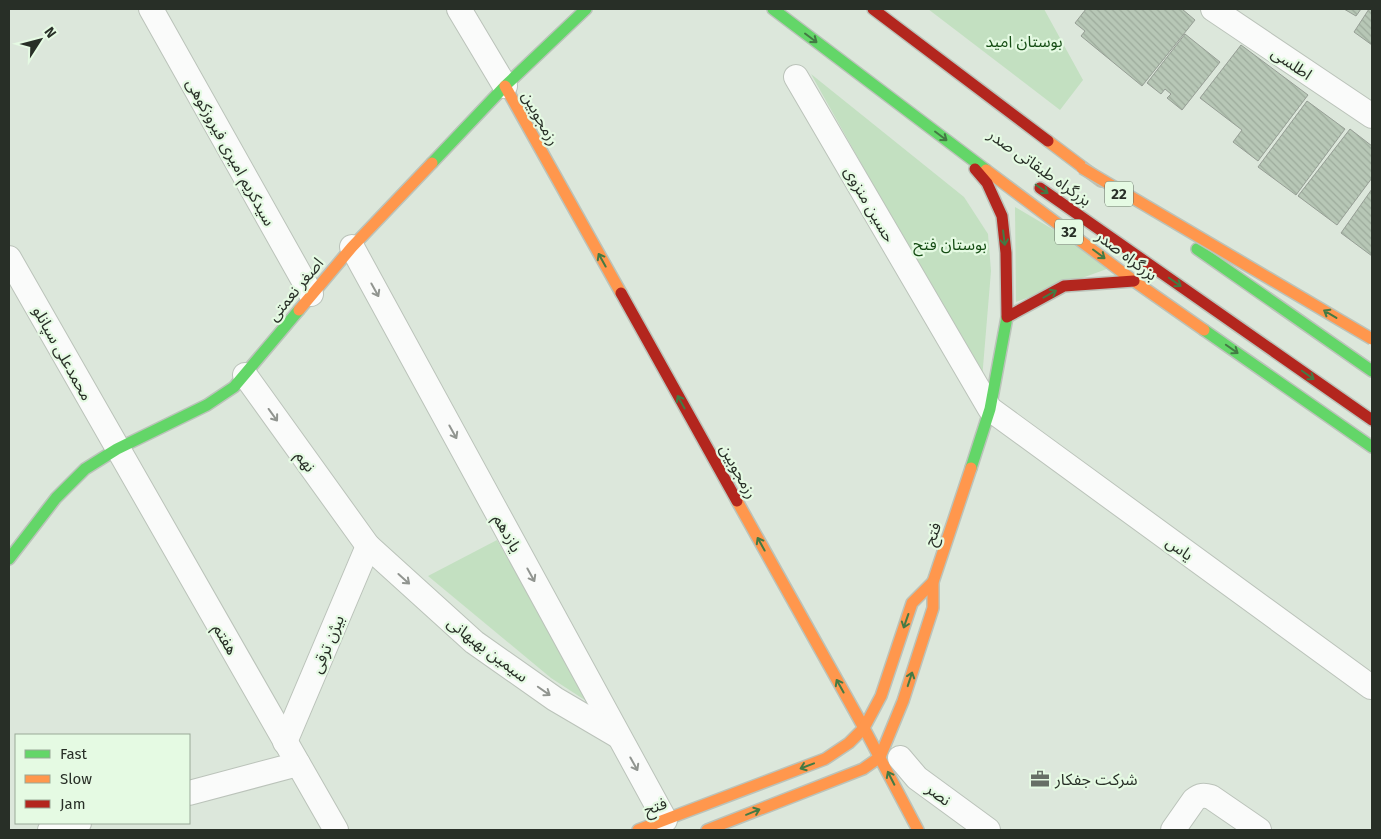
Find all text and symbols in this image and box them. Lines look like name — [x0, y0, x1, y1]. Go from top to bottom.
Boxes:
north arrow — [15, 15, 65, 65]
text: N — [41, 24, 60, 41]
park label: بوستان امید — [986, 32, 1062, 51]
one-way arrow — [804, 33, 818, 43]
street label: اطلسی — [1268, 43, 1316, 84]
street label: سیدکریم امیری فیروزکوهی — [180, 75, 279, 231]
street label: رزمجوبین — [518, 88, 563, 149]
street label: بزرگراه طبقاتی صدر — [984, 124, 1095, 210]
one-way arrow — [934, 131, 948, 141]
street label: حسین منزوی — [840, 163, 899, 246]
road number: 22 — [1105, 182, 1133, 206]
one-way arrow — [1035, 184, 1049, 194]
road number: 32 — [1055, 220, 1083, 244]
street label: بزرگراه صدر — [1092, 226, 1161, 285]
one-way arrow — [1000, 230, 1010, 246]
park label: بوستان فتح — [913, 235, 987, 257]
one-way arrow — [1092, 249, 1105, 260]
one-way arrow — [597, 253, 607, 268]
street label: اصغر نعمتی — [263, 254, 327, 325]
one-way arrow — [1168, 277, 1182, 287]
one-way arrow — [370, 282, 380, 297]
one-way arrow — [1042, 289, 1057, 298]
street label: محمدعلی سپانلو — [28, 303, 96, 404]
one-way arrow — [1324, 308, 1338, 318]
one-way arrow — [1224, 344, 1238, 354]
one-way arrow — [1301, 370, 1315, 380]
one-way arrow — [676, 395, 686, 410]
one-way arrow — [268, 408, 278, 422]
one-way arrow — [448, 425, 458, 440]
street label: رزمجوبین — [716, 441, 761, 502]
street label: نهم — [289, 447, 320, 477]
street label: یازدهم — [487, 511, 526, 557]
street label: فتح — [920, 520, 948, 549]
street label: یاس — [1162, 532, 1197, 565]
one-way arrow — [755, 537, 765, 551]
one-way arrow — [527, 567, 536, 582]
one-way arrow — [397, 573, 410, 585]
street label: بیژن ترقی — [307, 612, 348, 676]
street label: سیمین بهبهانی — [443, 613, 532, 686]
one-way arrow — [901, 613, 910, 628]
street label: هفتم — [207, 621, 242, 659]
one-way arrow — [906, 672, 915, 687]
one-way arrow — [835, 678, 845, 693]
one-way arrow — [537, 686, 551, 696]
legend — [15, 734, 190, 824]
text: Fast — [60, 745, 87, 763]
one-way arrow — [629, 756, 639, 771]
one-way arrow — [799, 762, 815, 771]
office icon: شرکت جفکار — [1029, 768, 1051, 790]
text: Slow — [60, 770, 92, 788]
place label: شرکت جفکار — [1054, 770, 1138, 789]
one-way arrow — [886, 771, 895, 786]
street label: نصر — [922, 778, 955, 810]
street label: فتح — [641, 793, 671, 822]
text: Jam — [60, 795, 86, 813]
one-way arrow — [745, 807, 760, 817]

